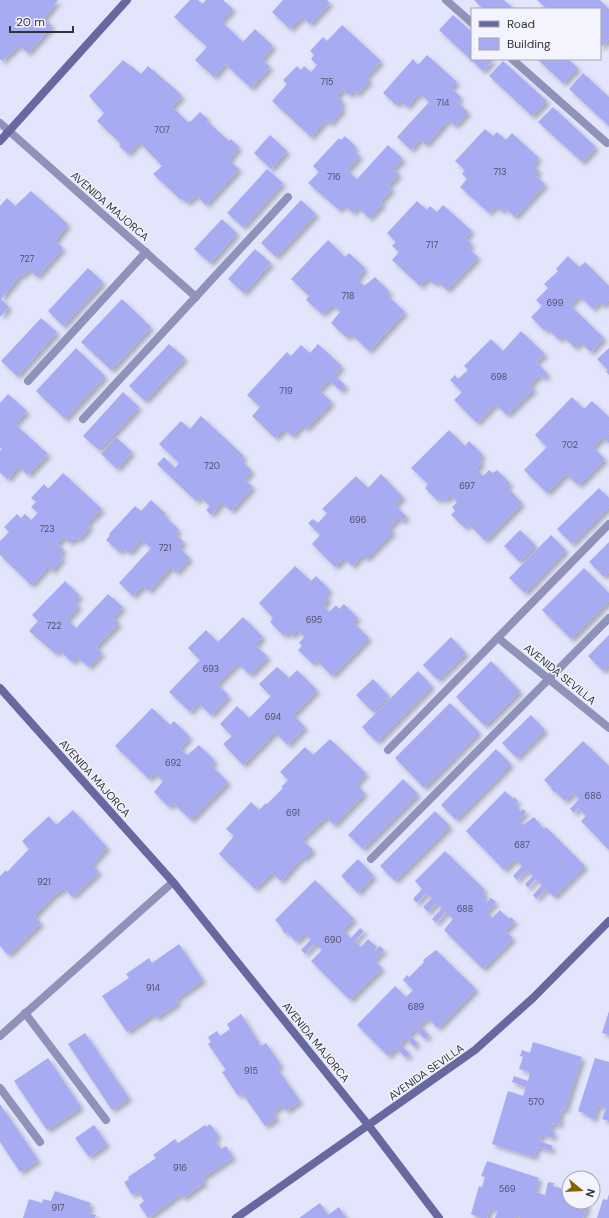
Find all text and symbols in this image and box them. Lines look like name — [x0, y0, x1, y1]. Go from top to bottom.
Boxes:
scale bar — [10, 8, 73, 34]
legend — [471, 8, 601, 60]
text: 20 m — [16, 14, 45, 30]
text: Road — [507, 16, 535, 32]
text: Building — [507, 36, 551, 52]
house number: 715 — [320, 76, 334, 88]
house number: 714 — [436, 97, 450, 109]
house number: 707 — [154, 124, 170, 136]
house number: 713 — [494, 166, 506, 178]
street label: AVENIDA MAJORCA — [68, 168, 152, 244]
house number: 716 — [327, 171, 341, 183]
house number: 717 — [426, 239, 438, 251]
house number: 727 — [20, 253, 34, 265]
house number: 718 — [341, 290, 355, 302]
house number: 699 — [547, 297, 564, 309]
house number: 698 — [491, 371, 507, 383]
house number: 719 — [279, 385, 293, 397]
house number: 702 — [562, 439, 578, 451]
house number: 720 — [204, 460, 220, 472]
house number: 697 — [459, 480, 475, 492]
house number: 696 — [350, 514, 367, 526]
house number: 723 — [39, 523, 55, 535]
house number: 721 — [159, 542, 171, 554]
house number: 695 — [306, 614, 322, 626]
house number: 722 — [47, 620, 61, 632]
street label: AVENIDA SEVILLA — [521, 641, 599, 707]
house number: 693 — [203, 663, 219, 675]
house number: 694 — [265, 711, 282, 723]
street label: AVENIDA MAJORCA — [57, 736, 133, 820]
house number: 692 — [165, 757, 181, 769]
house number: 686 — [585, 790, 602, 802]
house number: 691 — [286, 807, 300, 819]
house number: 687 — [514, 839, 530, 851]
house number: 921 — [37, 876, 51, 888]
house number: 688 — [457, 903, 473, 915]
house number: 690 — [324, 934, 342, 946]
house number: 914 — [146, 982, 160, 994]
street label: AVENIDA MAJORCA — [279, 999, 353, 1085]
house number: 689 — [408, 1001, 425, 1013]
street label: AVENIDA SEVILLA — [386, 1041, 466, 1103]
house number: 915 — [244, 1065, 258, 1077]
house number: 570 — [528, 1096, 544, 1108]
house number: 916 — [173, 1162, 187, 1174]
north arrow — [561, 1170, 601, 1210]
house number: 569 — [499, 1183, 516, 1195]
text: N — [583, 1187, 598, 1199]
house number: 917 — [51, 1202, 65, 1214]

